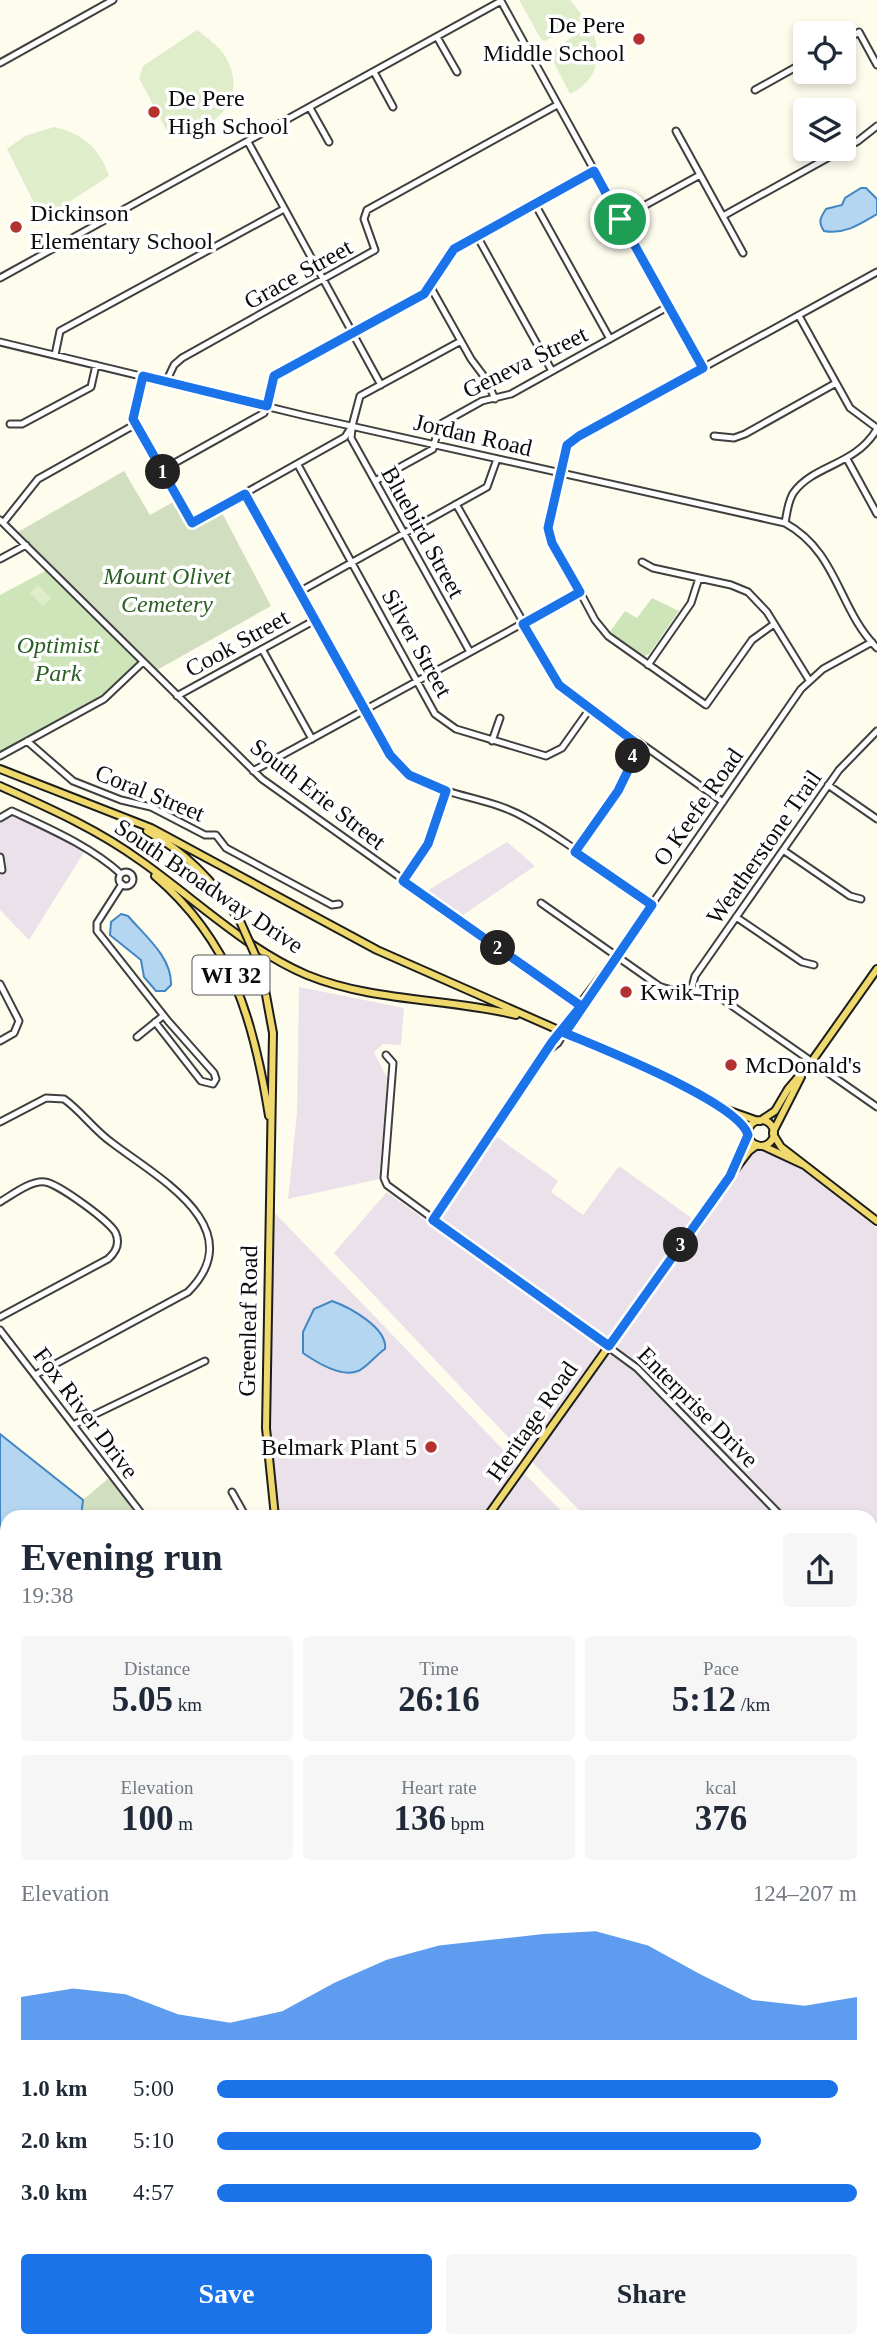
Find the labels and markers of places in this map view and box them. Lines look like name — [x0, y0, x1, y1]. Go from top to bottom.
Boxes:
place label: De Pere Middle School — [483, 12, 625, 66]
marker: De Pere Middle School — [631, 31, 647, 47]
place label: De Pere High School — [168, 85, 289, 139]
marker: De Pere High School — [146, 104, 162, 120]
pin — [590, 189, 650, 249]
place label: Dickinson Elementary School — [30, 200, 214, 254]
marker: Dickinson Elementary School — [8, 219, 24, 235]
pin: 1 — [146, 454, 180, 490]
pin: 4 — [616, 738, 650, 774]
pin: 2 — [480, 930, 516, 965]
place label: Kwik Trip — [640, 979, 739, 1005]
marker: Kwik Trip — [618, 984, 634, 1000]
place label: McDonald's — [745, 1052, 861, 1078]
marker: McDonald's — [723, 1057, 739, 1073]
pin: 3 — [664, 1228, 698, 1262]
place label: Belmark Plant 5 — [261, 1434, 417, 1460]
marker: Belmark Plant 5 — [423, 1439, 439, 1455]

